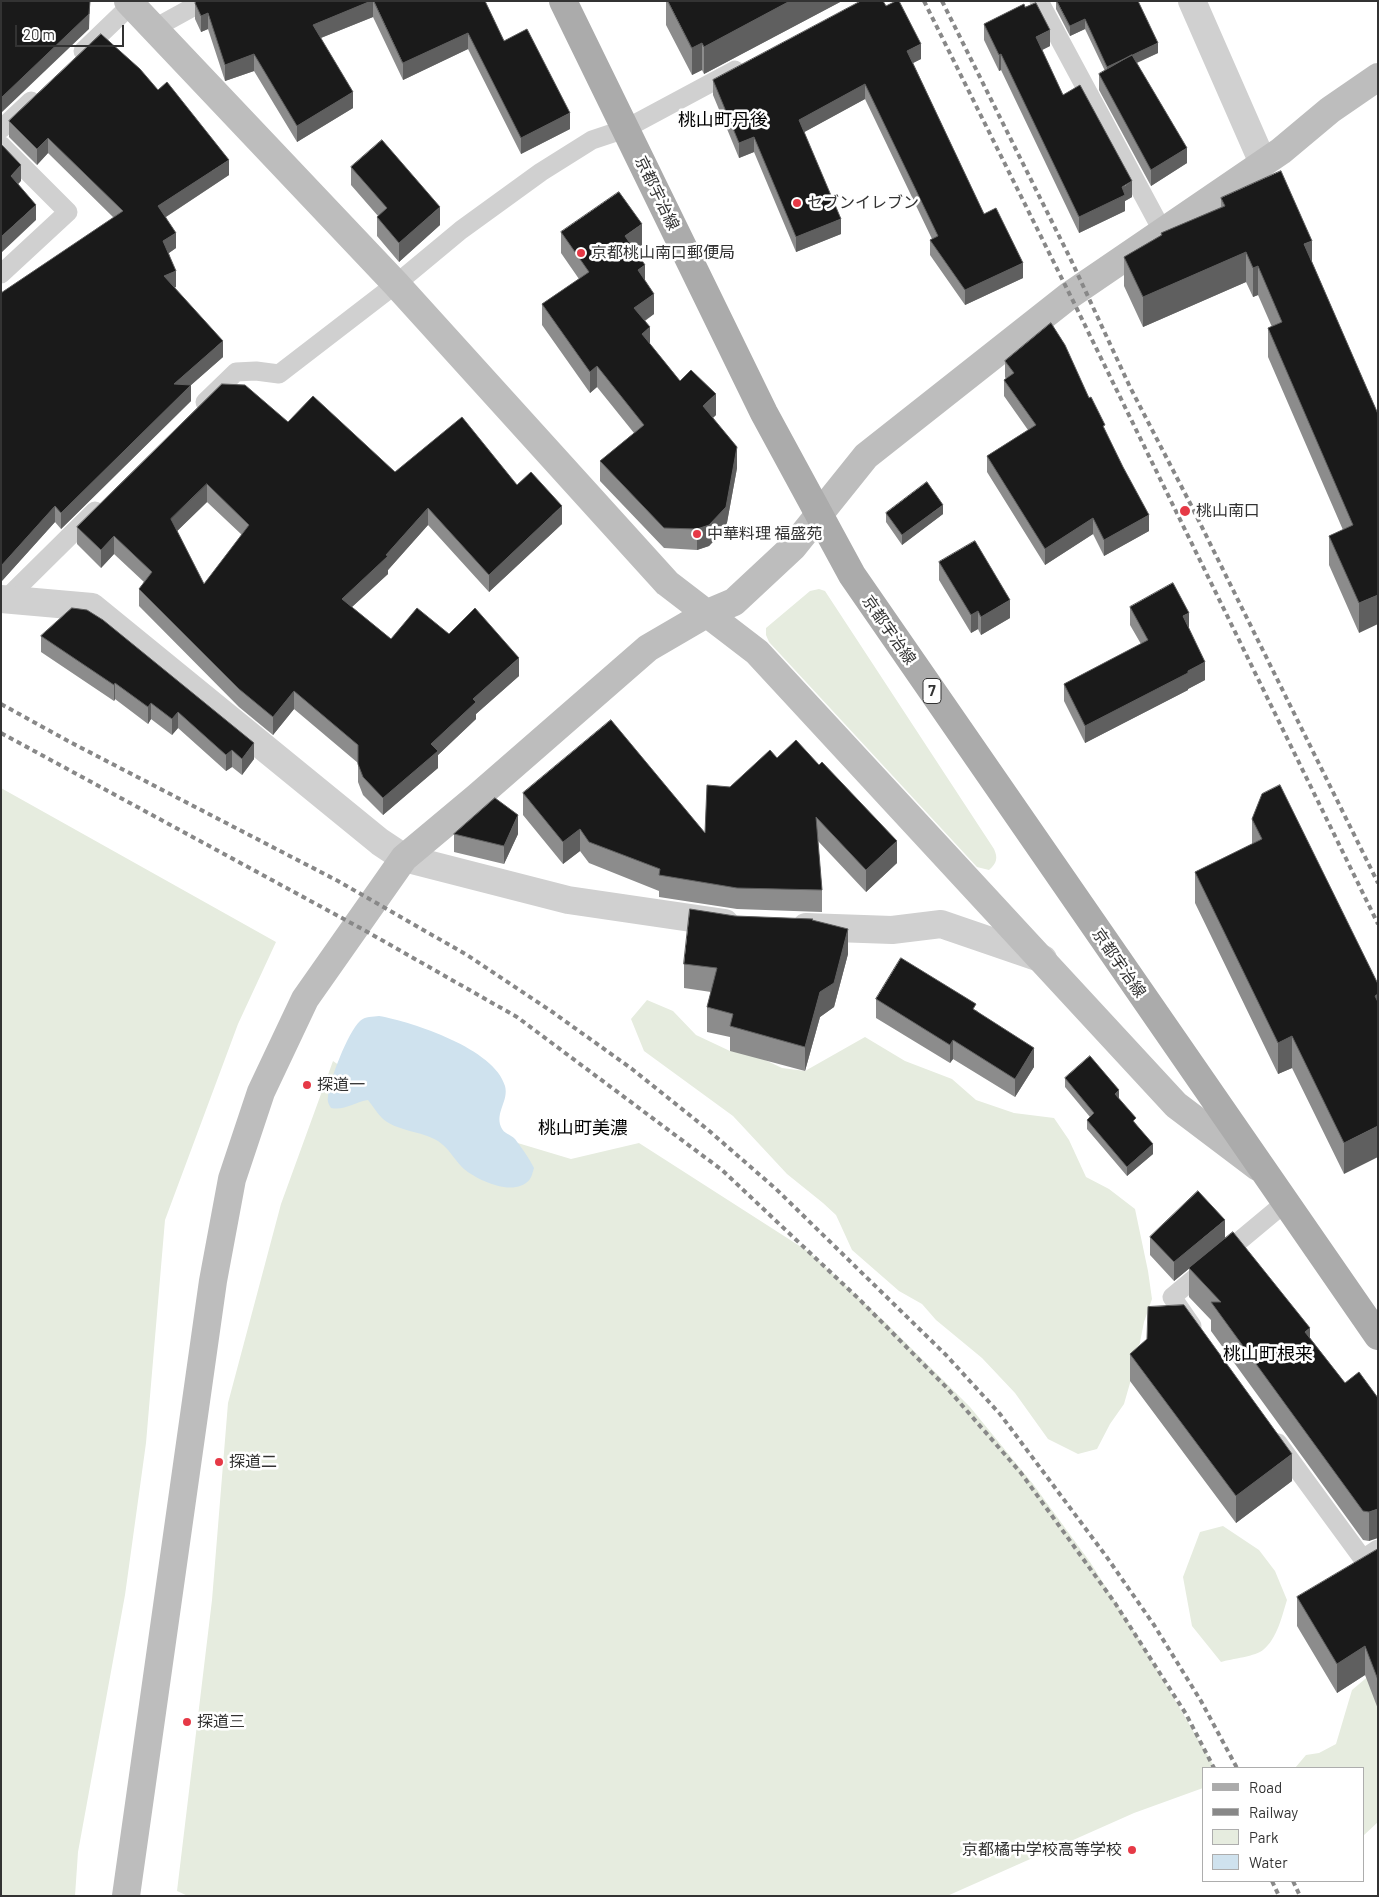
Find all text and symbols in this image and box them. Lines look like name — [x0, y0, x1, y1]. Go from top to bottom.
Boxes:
scale bar — [18, 15, 126, 47]
text: 20 m — [23, 25, 55, 43]
district label: 桃山町丹後 — [678, 109, 768, 131]
street label: 京都宇治線 — [631, 153, 683, 233]
place label: セブンイレブン — [807, 193, 919, 213]
marker: セブンイレブン — [791, 197, 803, 209]
place label: 京都桃山南口郵便局 — [591, 243, 735, 263]
marker: 京都桃山南口郵便局 — [575, 247, 587, 259]
place label: 桃山南口 — [1196, 501, 1260, 521]
marker: 桃山南口 — [1178, 504, 1192, 518]
place label: 中華料理 福盛苑 — [707, 524, 822, 544]
marker: 中華料理 福盛苑 — [691, 528, 703, 540]
street label: 京都宇治線 — [858, 592, 920, 668]
road number: 7 — [923, 678, 941, 704]
street label: 京都宇治線 — [1088, 925, 1150, 1001]
place label: 探道一 — [317, 1075, 365, 1095]
marker: 探道一 — [301, 1079, 313, 1091]
district label: 桃山町美濃 — [538, 1117, 628, 1139]
district label: 桃山町根来 — [1223, 1343, 1313, 1365]
place label: 探道二 — [229, 1452, 277, 1472]
marker: 探道二 — [213, 1456, 225, 1468]
place label: 探道三 — [197, 1712, 245, 1732]
marker: 探道三 — [181, 1716, 193, 1728]
legend — [1202, 1767, 1364, 1882]
text: Road — [1249, 1778, 1282, 1796]
text: Railway — [1249, 1803, 1298, 1821]
text: Park — [1249, 1828, 1278, 1846]
place label: 京都橘中学校高等学校 — [962, 1840, 1122, 1860]
marker: 京都橘中学校高等学校 — [1126, 1844, 1138, 1856]
text: Water — [1249, 1853, 1288, 1871]

